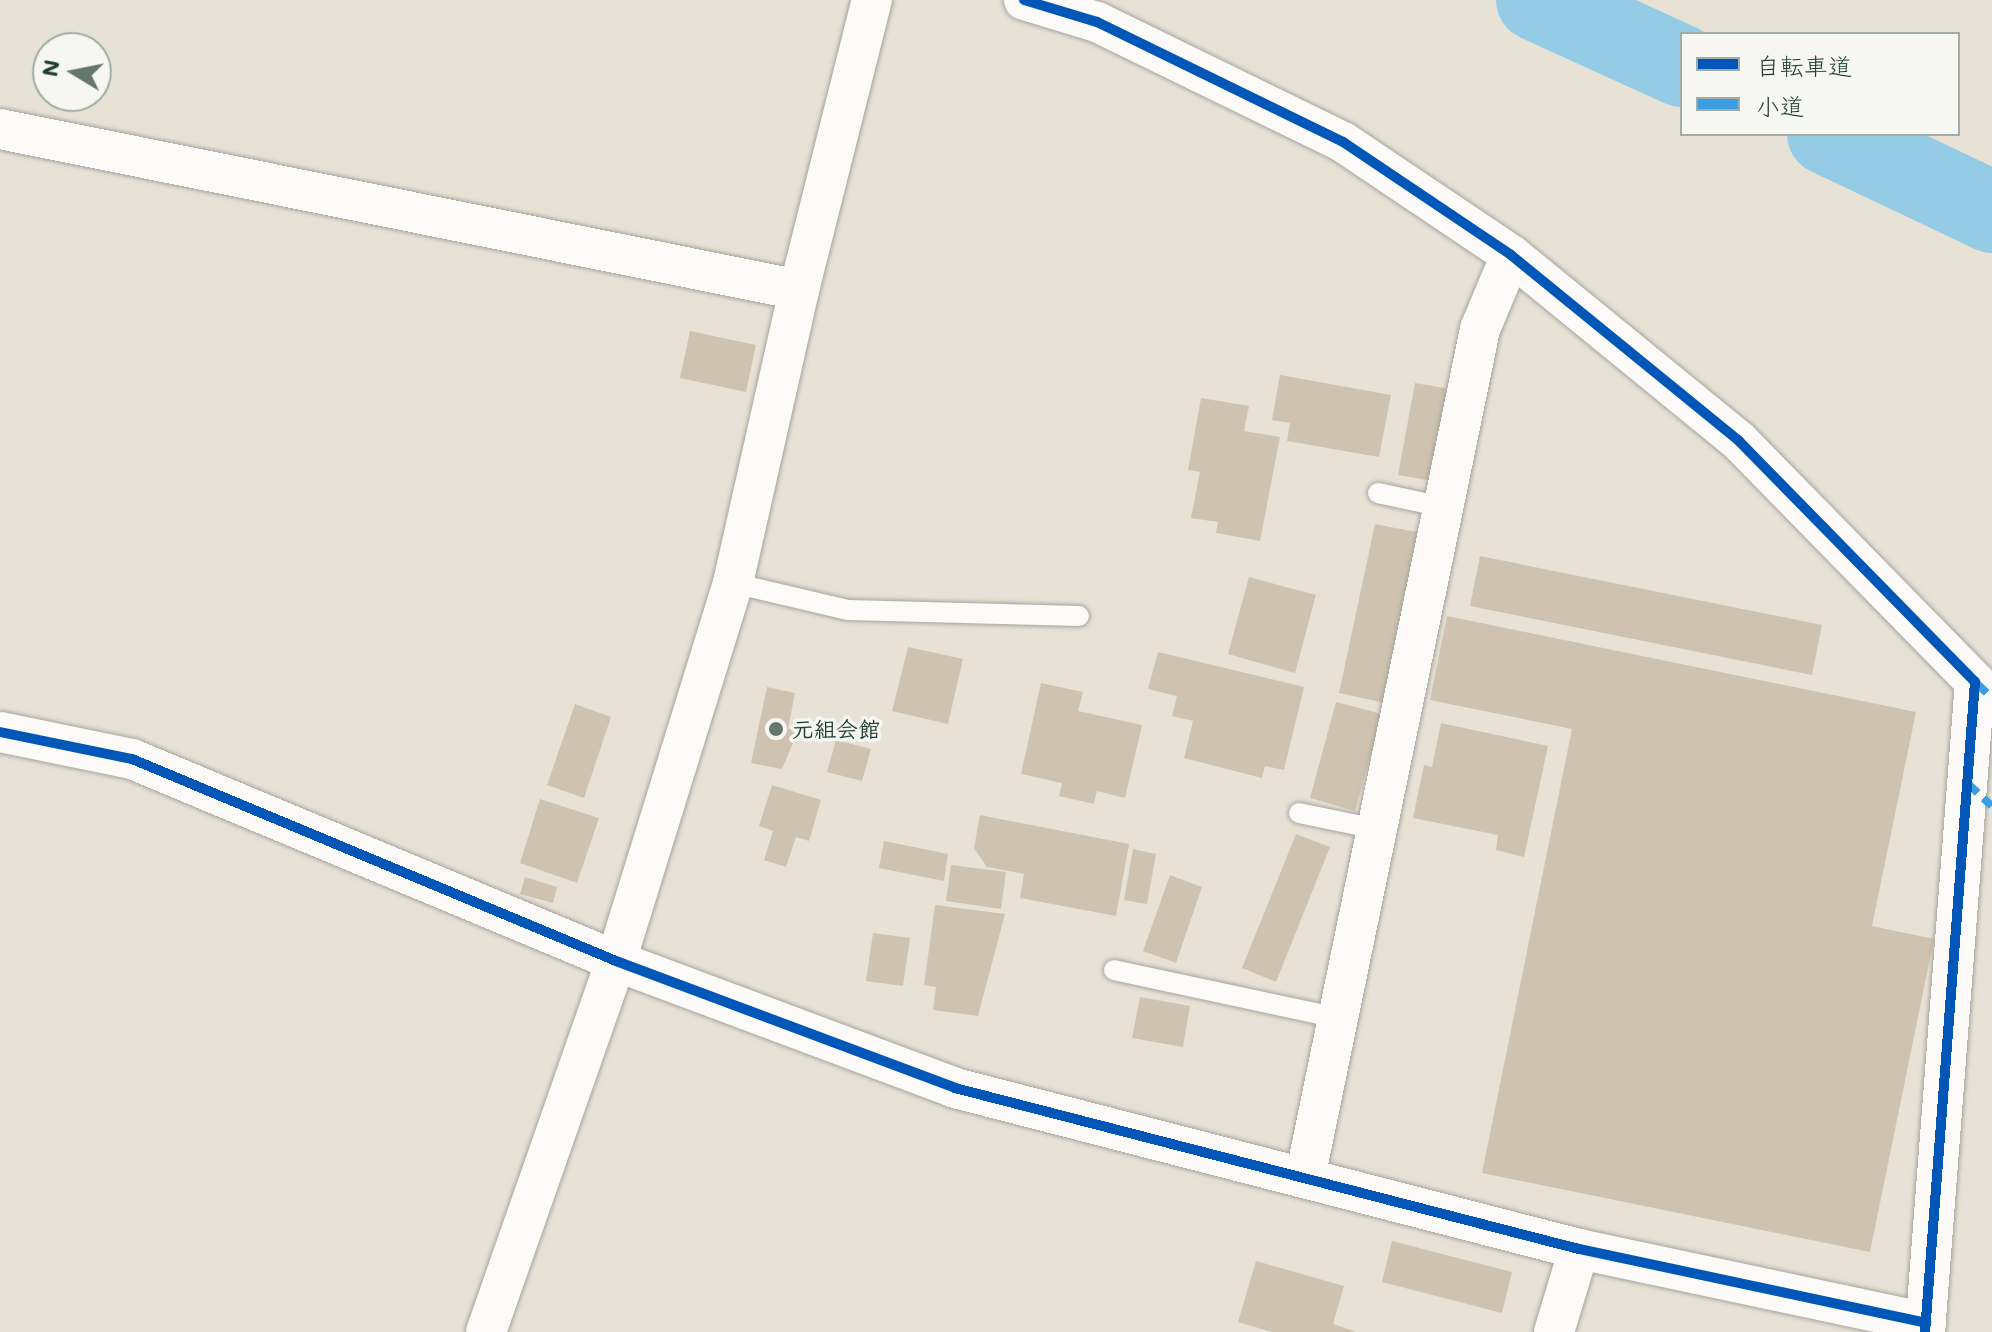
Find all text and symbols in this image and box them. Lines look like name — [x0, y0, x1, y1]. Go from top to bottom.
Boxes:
north arrow — [32, 32, 112, 112]
legend — [1680, 32, 1960, 136]
text: 自転車道 — [1756, 50, 1852, 81]
text: N — [34, 57, 66, 79]
text: 小道 — [1756, 90, 1804, 121]
place label: 元組会館 — [792, 716, 880, 742]
marker: 元組会館 — [767, 720, 785, 738]

